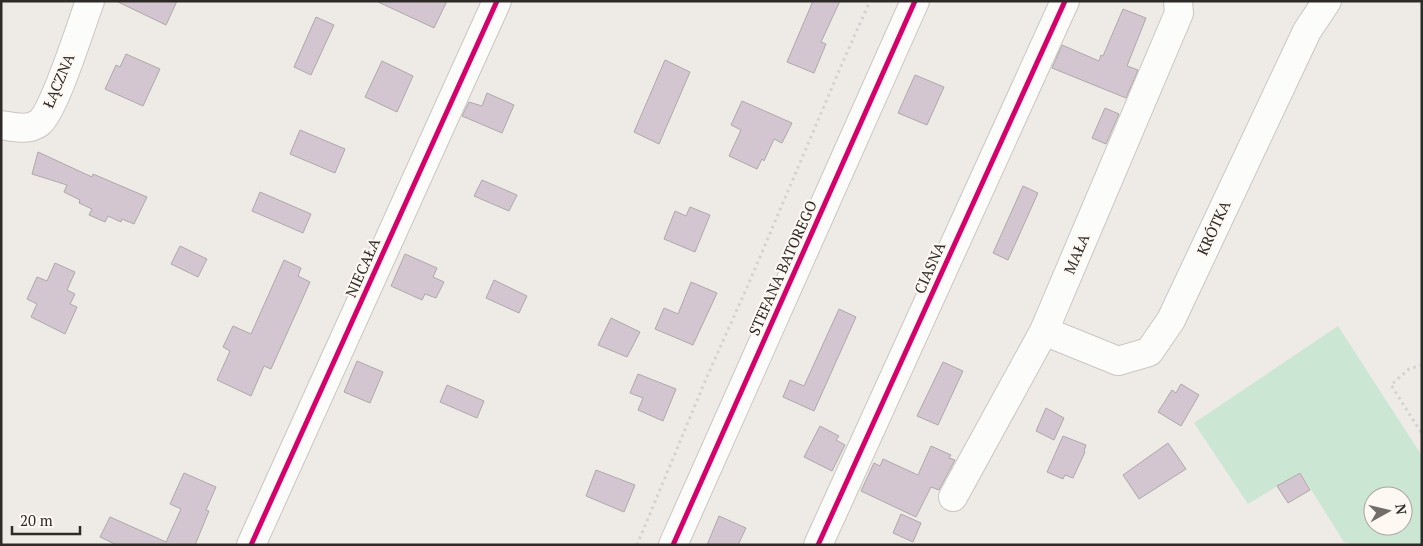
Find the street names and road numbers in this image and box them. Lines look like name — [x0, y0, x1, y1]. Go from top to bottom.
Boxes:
street label: ŁĄCZNA — [38, 50, 79, 111]
street label: KRÓTKA — [1192, 196, 1235, 258]
street label: STEFANA BATOREGO — [743, 197, 821, 338]
street label: MAŁA — [1059, 230, 1094, 277]
street label: NIECAŁA — [340, 234, 384, 300]
street label: CIASNA — [909, 238, 950, 297]

